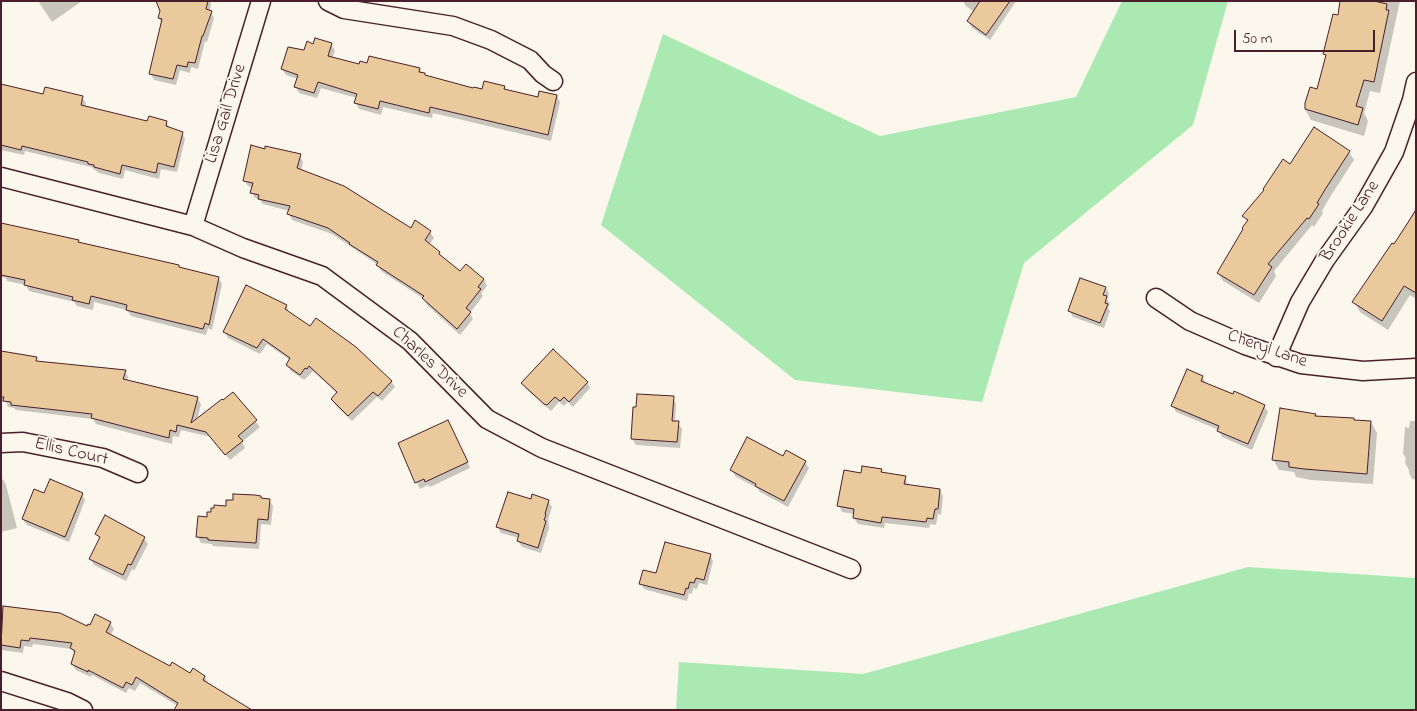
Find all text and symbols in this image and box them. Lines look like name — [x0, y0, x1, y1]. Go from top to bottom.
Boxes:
scale bar — [1237, 20, 1378, 52]
text: 50 m — [1242, 28, 1272, 50]
street label: Lisa Gail Drive — [202, 62, 252, 166]
street label: Brookie Lane — [1317, 177, 1385, 267]
street label: Charles Drive — [387, 322, 471, 404]
street label: Cheryl Lane — [1224, 326, 1310, 374]
street label: Ellis Court — [32, 434, 110, 472]

